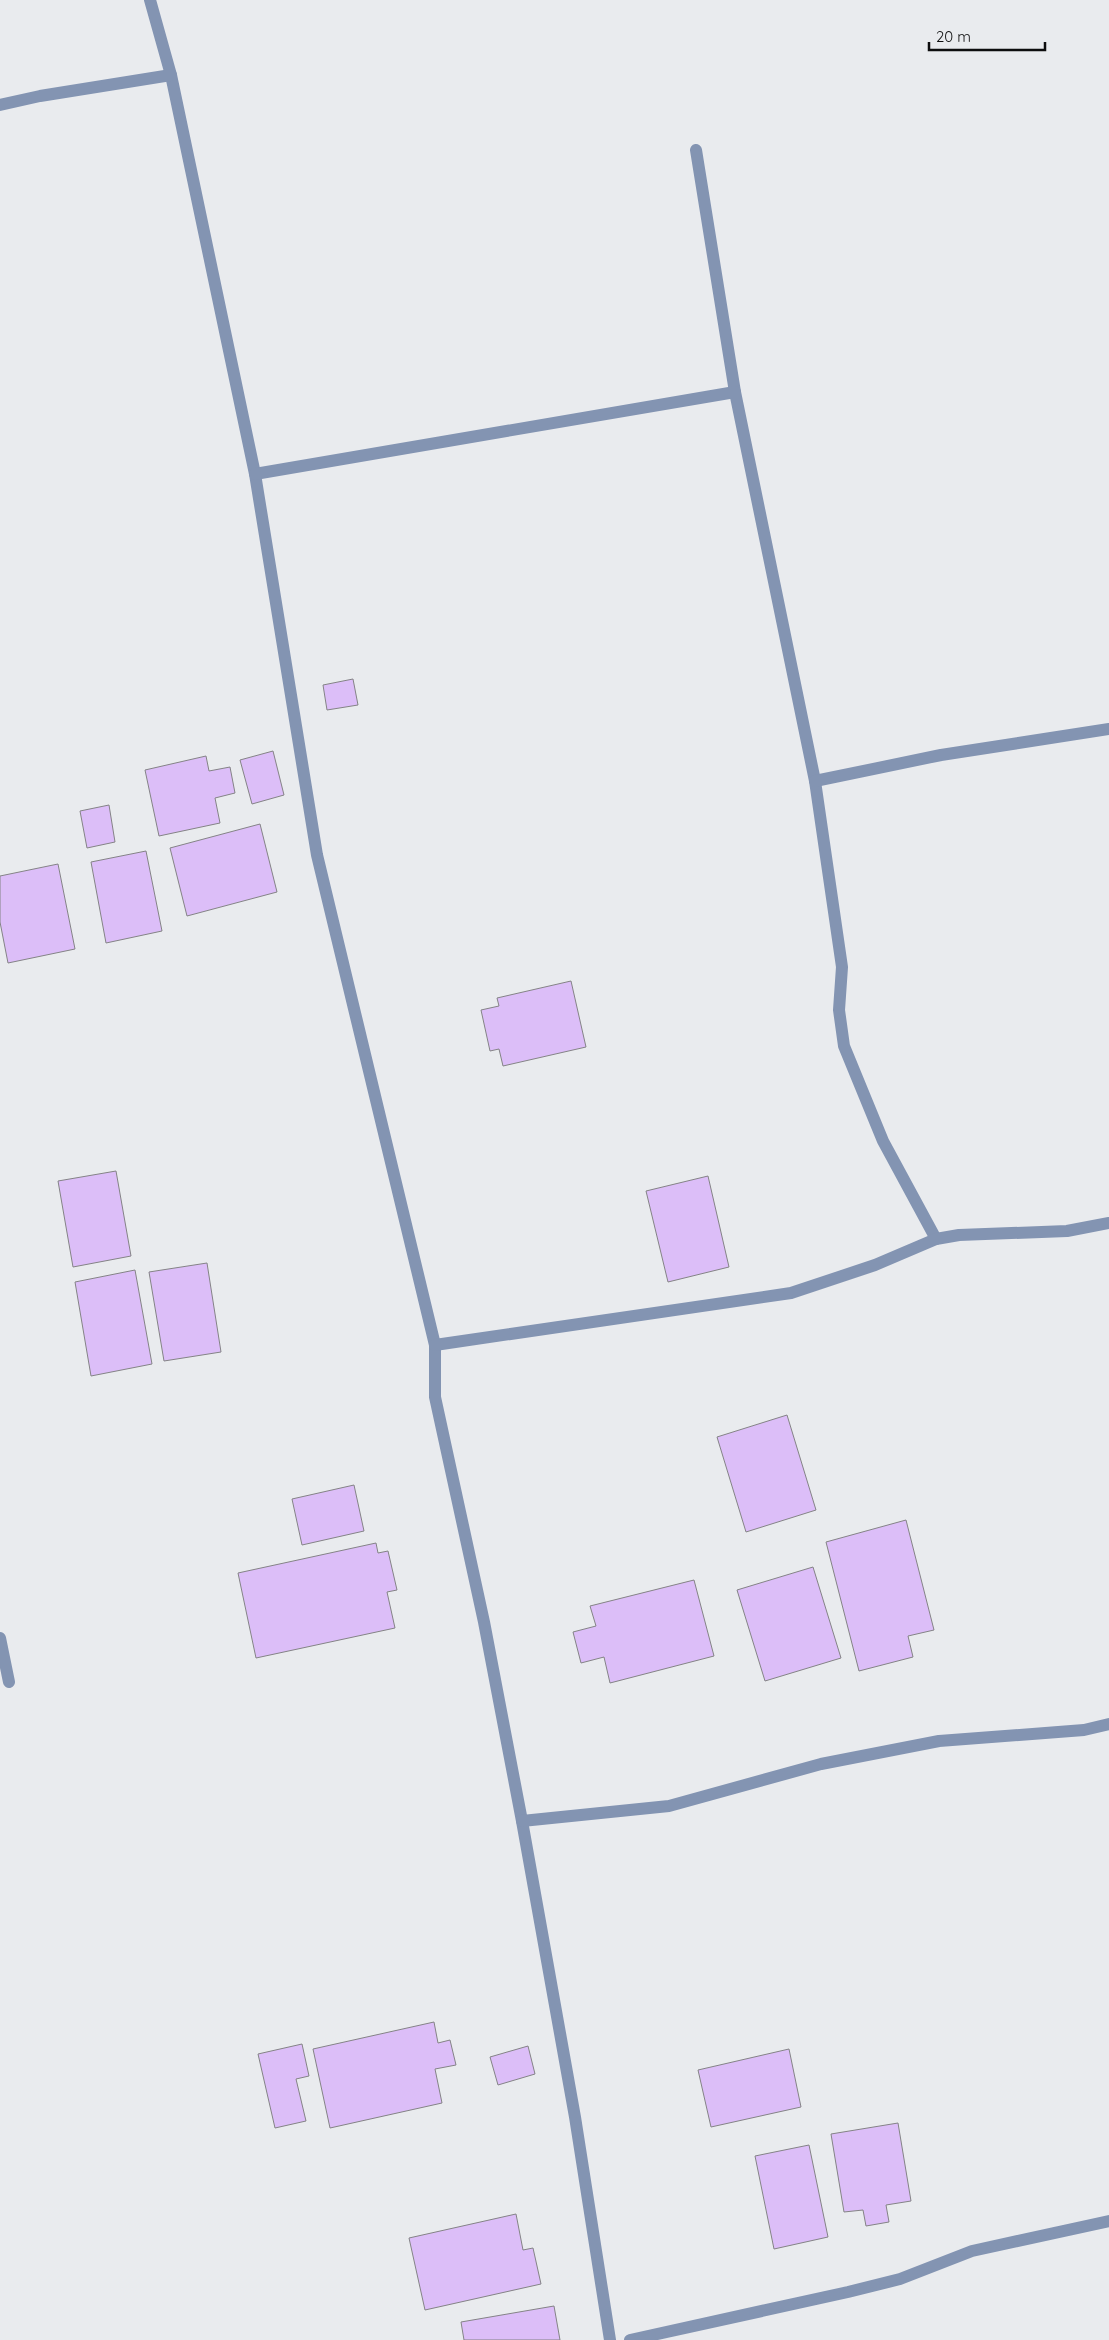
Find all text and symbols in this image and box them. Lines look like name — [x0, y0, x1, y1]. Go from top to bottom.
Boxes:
scale bar — [929, 20, 1045, 52]
text: 20 m — [936, 27, 971, 46]

